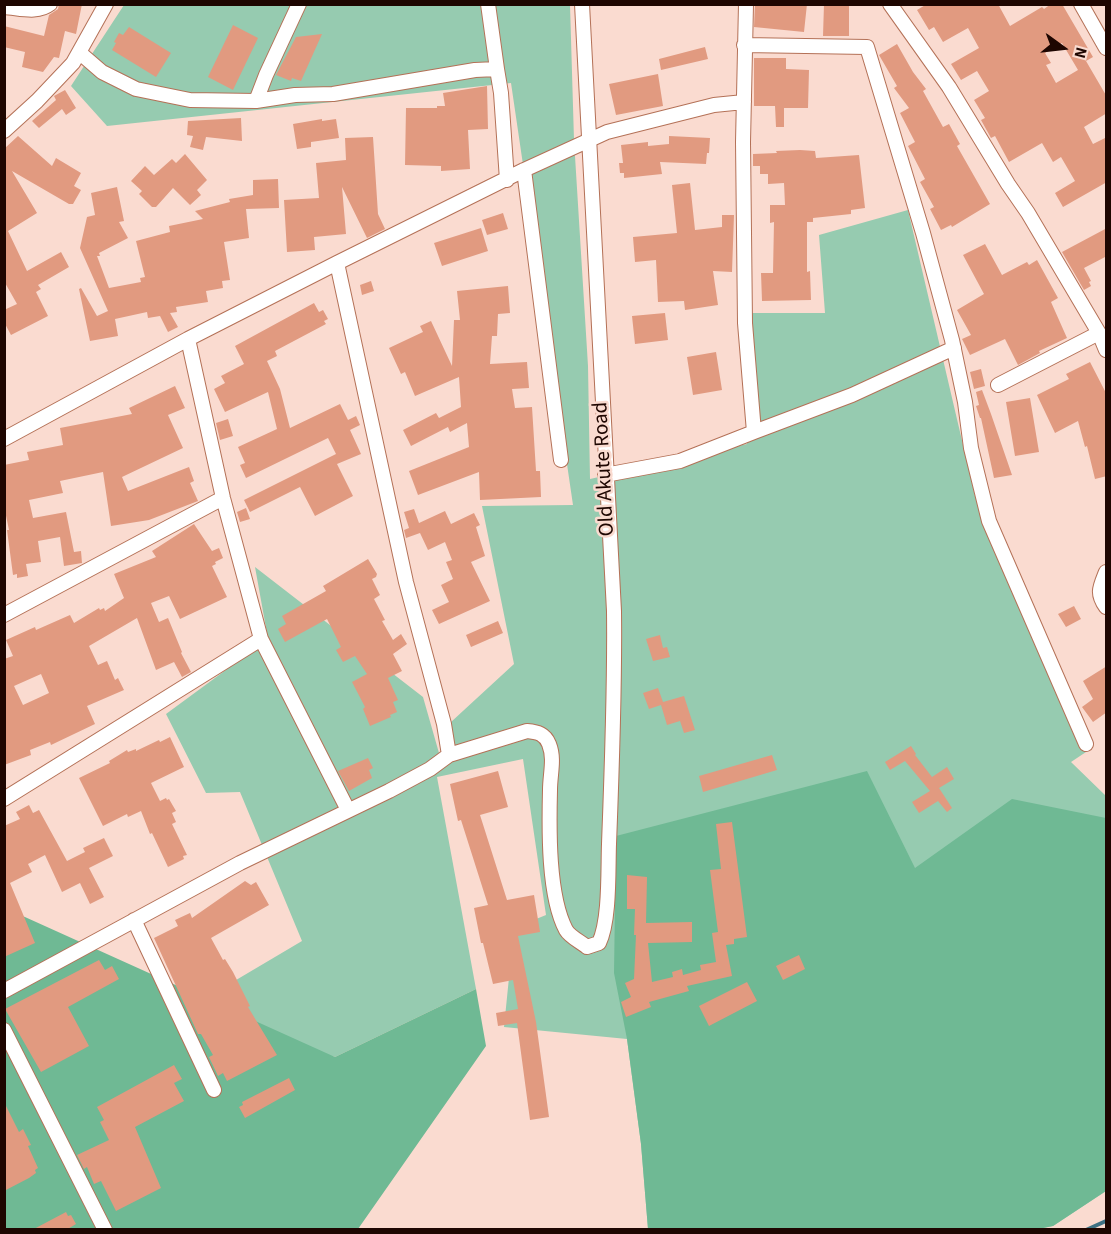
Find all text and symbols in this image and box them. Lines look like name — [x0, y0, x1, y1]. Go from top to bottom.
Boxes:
north arrow — [1033, 18, 1093, 78]
text: N — [1068, 45, 1092, 61]
street label: Old Akute Road — [589, 401, 621, 537]

